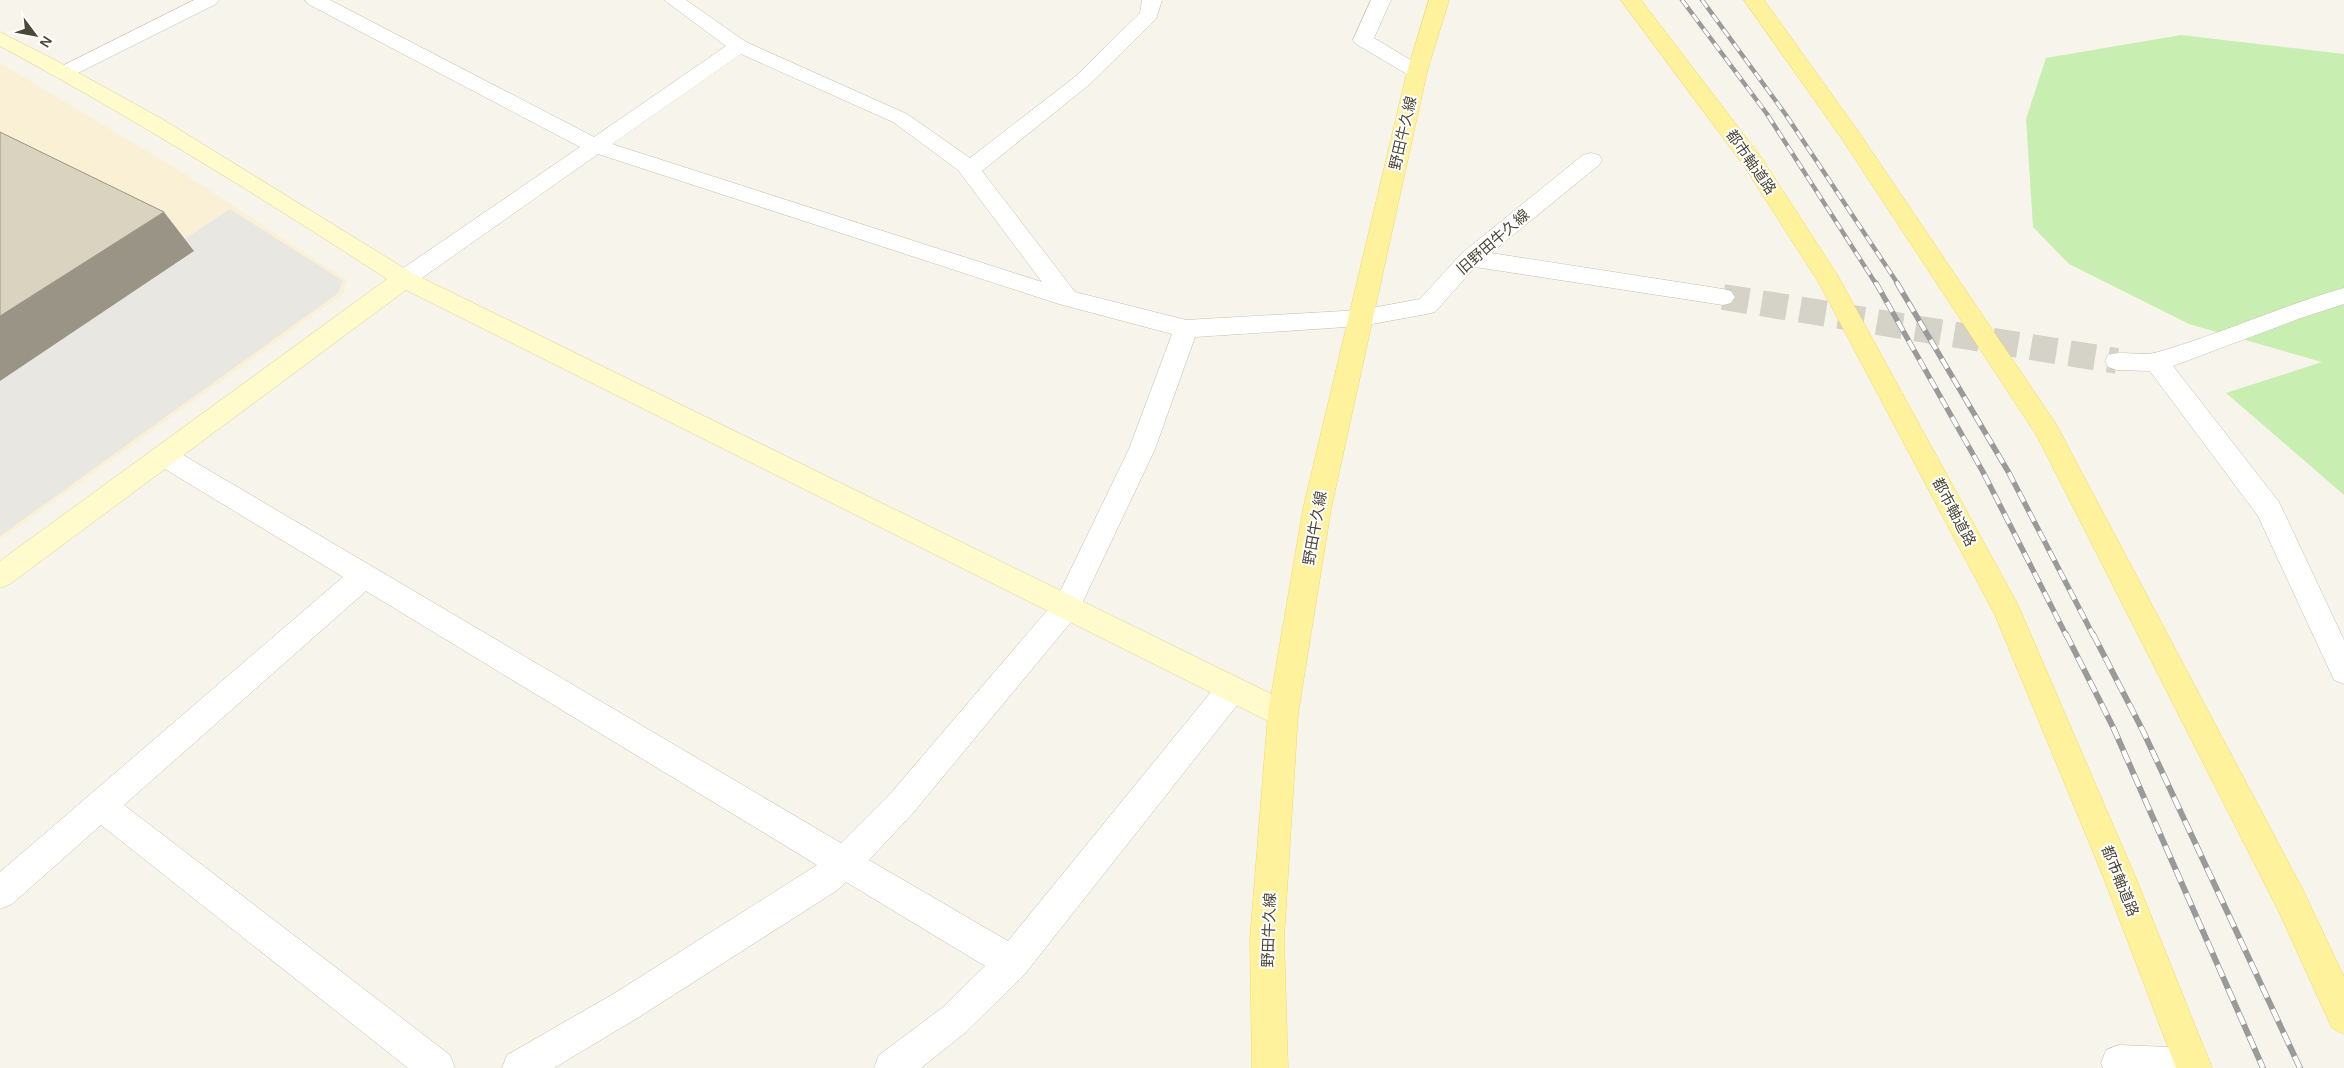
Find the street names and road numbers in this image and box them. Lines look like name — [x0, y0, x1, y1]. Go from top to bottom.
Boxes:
street label: 野田牛久線 — [1386, 94, 1419, 171]
street label: 都市軸道路 — [1723, 126, 1780, 197]
street label: 旧野田牛久線 — [1453, 206, 1532, 278]
street label: 都市軸道路 — [1929, 475, 1980, 549]
street label: 野田牛久線 — [1300, 489, 1329, 566]
street label: 都市軸道路 — [2099, 843, 2142, 919]
street label: 野田牛久線 — [1259, 892, 1278, 968]

